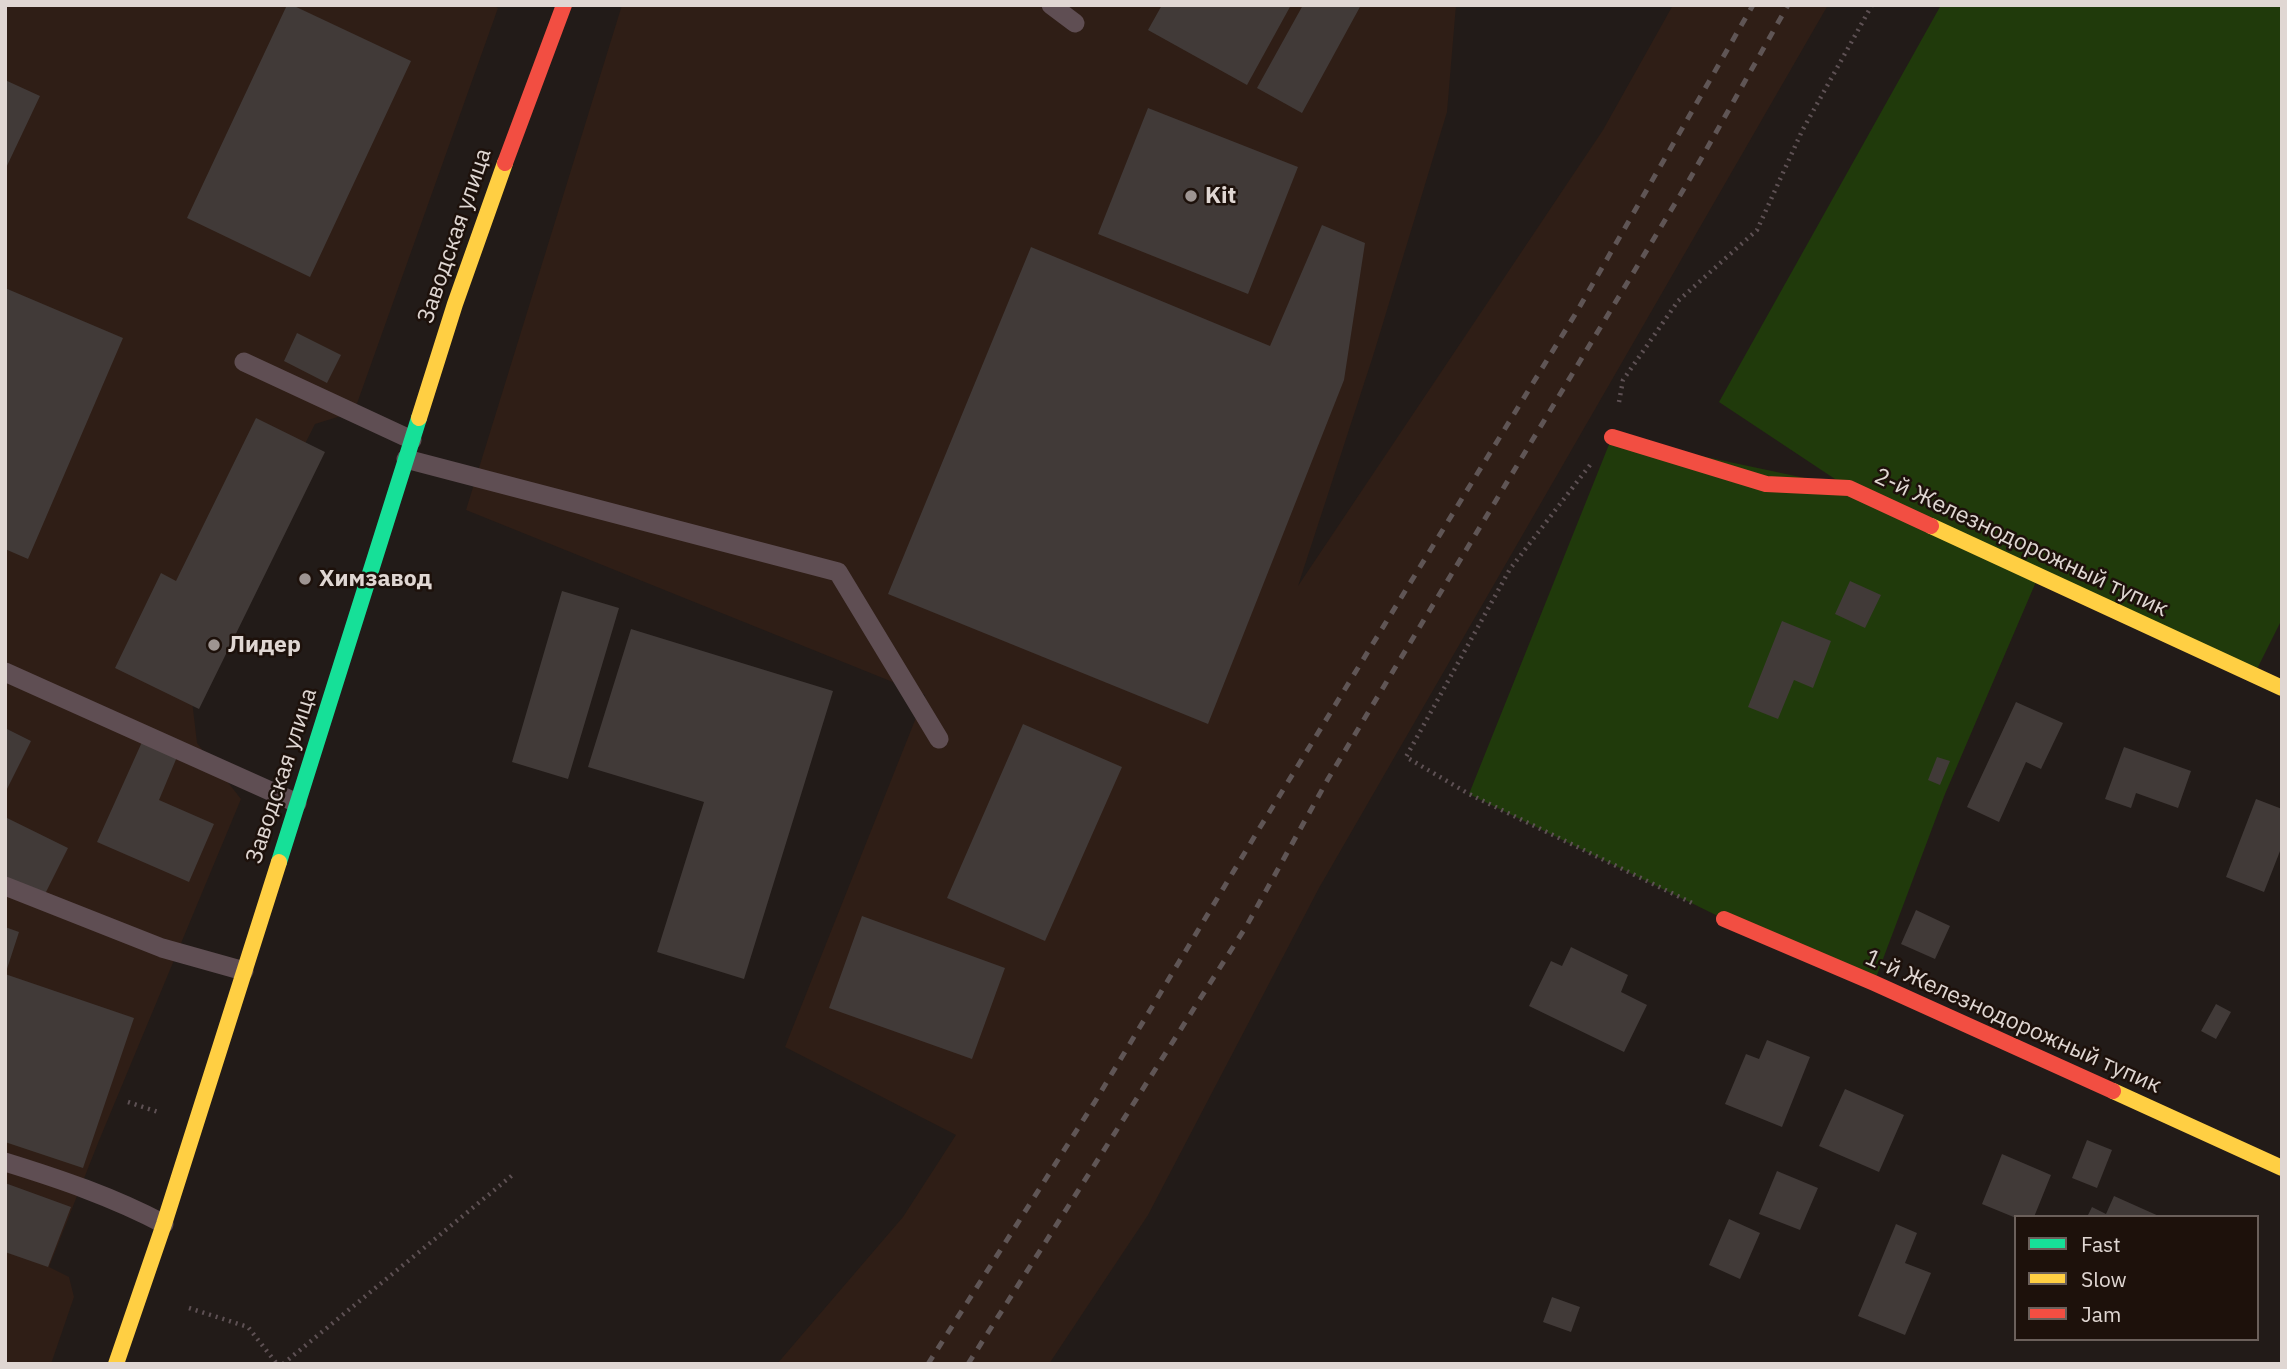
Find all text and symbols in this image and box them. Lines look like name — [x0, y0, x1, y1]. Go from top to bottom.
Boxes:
street label: Заводская улица — [412, 145, 498, 327]
place label: Kit — [1205, 182, 1236, 210]
marker: Kit — [1183, 188, 1199, 204]
street label: 2-й Железнодорожный тупик — [1870, 463, 2172, 623]
place label: Химзавод — [319, 565, 432, 593]
marker: Химзавод — [297, 571, 313, 587]
place label: Лидер — [228, 631, 301, 659]
marker: Лидер — [206, 637, 222, 653]
street label: Заводская улица — [241, 685, 323, 867]
street label: 1-й Железнодорожный тупик — [1861, 944, 2165, 1100]
legend — [2014, 1215, 2259, 1341]
text: Fast — [2081, 1230, 2121, 1258]
text: Slow — [2081, 1265, 2127, 1293]
text: Jam — [2081, 1300, 2121, 1328]

